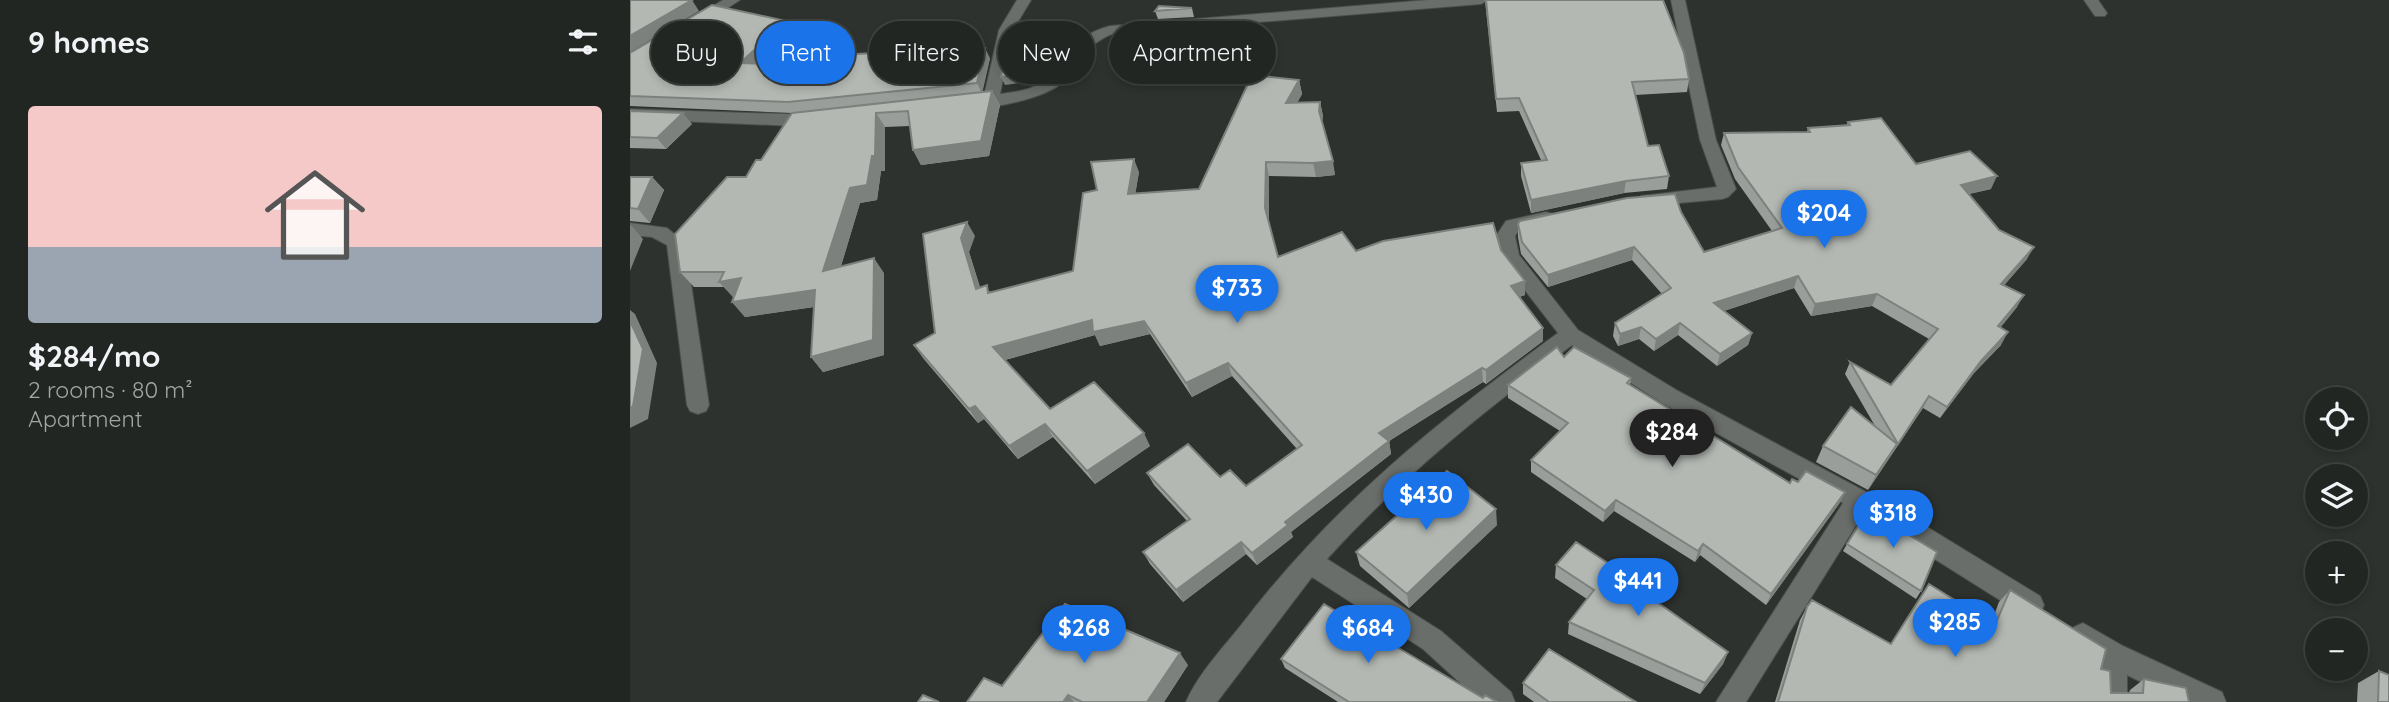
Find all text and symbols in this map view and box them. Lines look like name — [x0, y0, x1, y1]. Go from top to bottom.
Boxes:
chip: Buy — [651, 21, 742, 84]
chip: Rent — [756, 21, 855, 84]
chip: Filters — [869, 21, 984, 84]
chip: New — [998, 21, 1095, 84]
chip: Apartment — [1109, 21, 1276, 84]
text: 9 homes — [28, 23, 150, 61]
icon: filters — [564, 23, 602, 61]
icon: home — [252, 152, 378, 278]
pin: $204 — [1783, 190, 1865, 250]
text: $204 — [1797, 198, 1851, 227]
pin: $733 — [1196, 266, 1278, 325]
text: $733 — [1211, 273, 1263, 302]
text: $284/mo — [28, 337, 160, 375]
text: 2 rooms · 80 m² — [28, 375, 193, 404]
map controls — [2305, 387, 2368, 681]
button: locate — [2305, 387, 2368, 450]
text: Apartment — [28, 404, 142, 433]
pin: $284 — [1631, 410, 1713, 469]
text: $284 — [1646, 417, 1698, 446]
button: layers — [2305, 464, 2368, 527]
pin: $430 — [1385, 472, 1467, 532]
text: $430 — [1399, 480, 1453, 509]
pin: $318 — [1852, 490, 1934, 550]
text: $318 — [1869, 498, 1917, 527]
button: + — [2305, 541, 2368, 604]
pin: $441 — [1597, 558, 1679, 618]
text: $441 — [1613, 566, 1663, 595]
pin: $285 — [1914, 600, 1996, 659]
pin: $268 — [1043, 606, 1125, 665]
pin: $684 — [1327, 606, 1409, 665]
text: $285 — [1929, 607, 1981, 636]
text: $268 — [1058, 613, 1110, 642]
text: $684 — [1342, 613, 1394, 642]
button: − — [2305, 618, 2368, 681]

